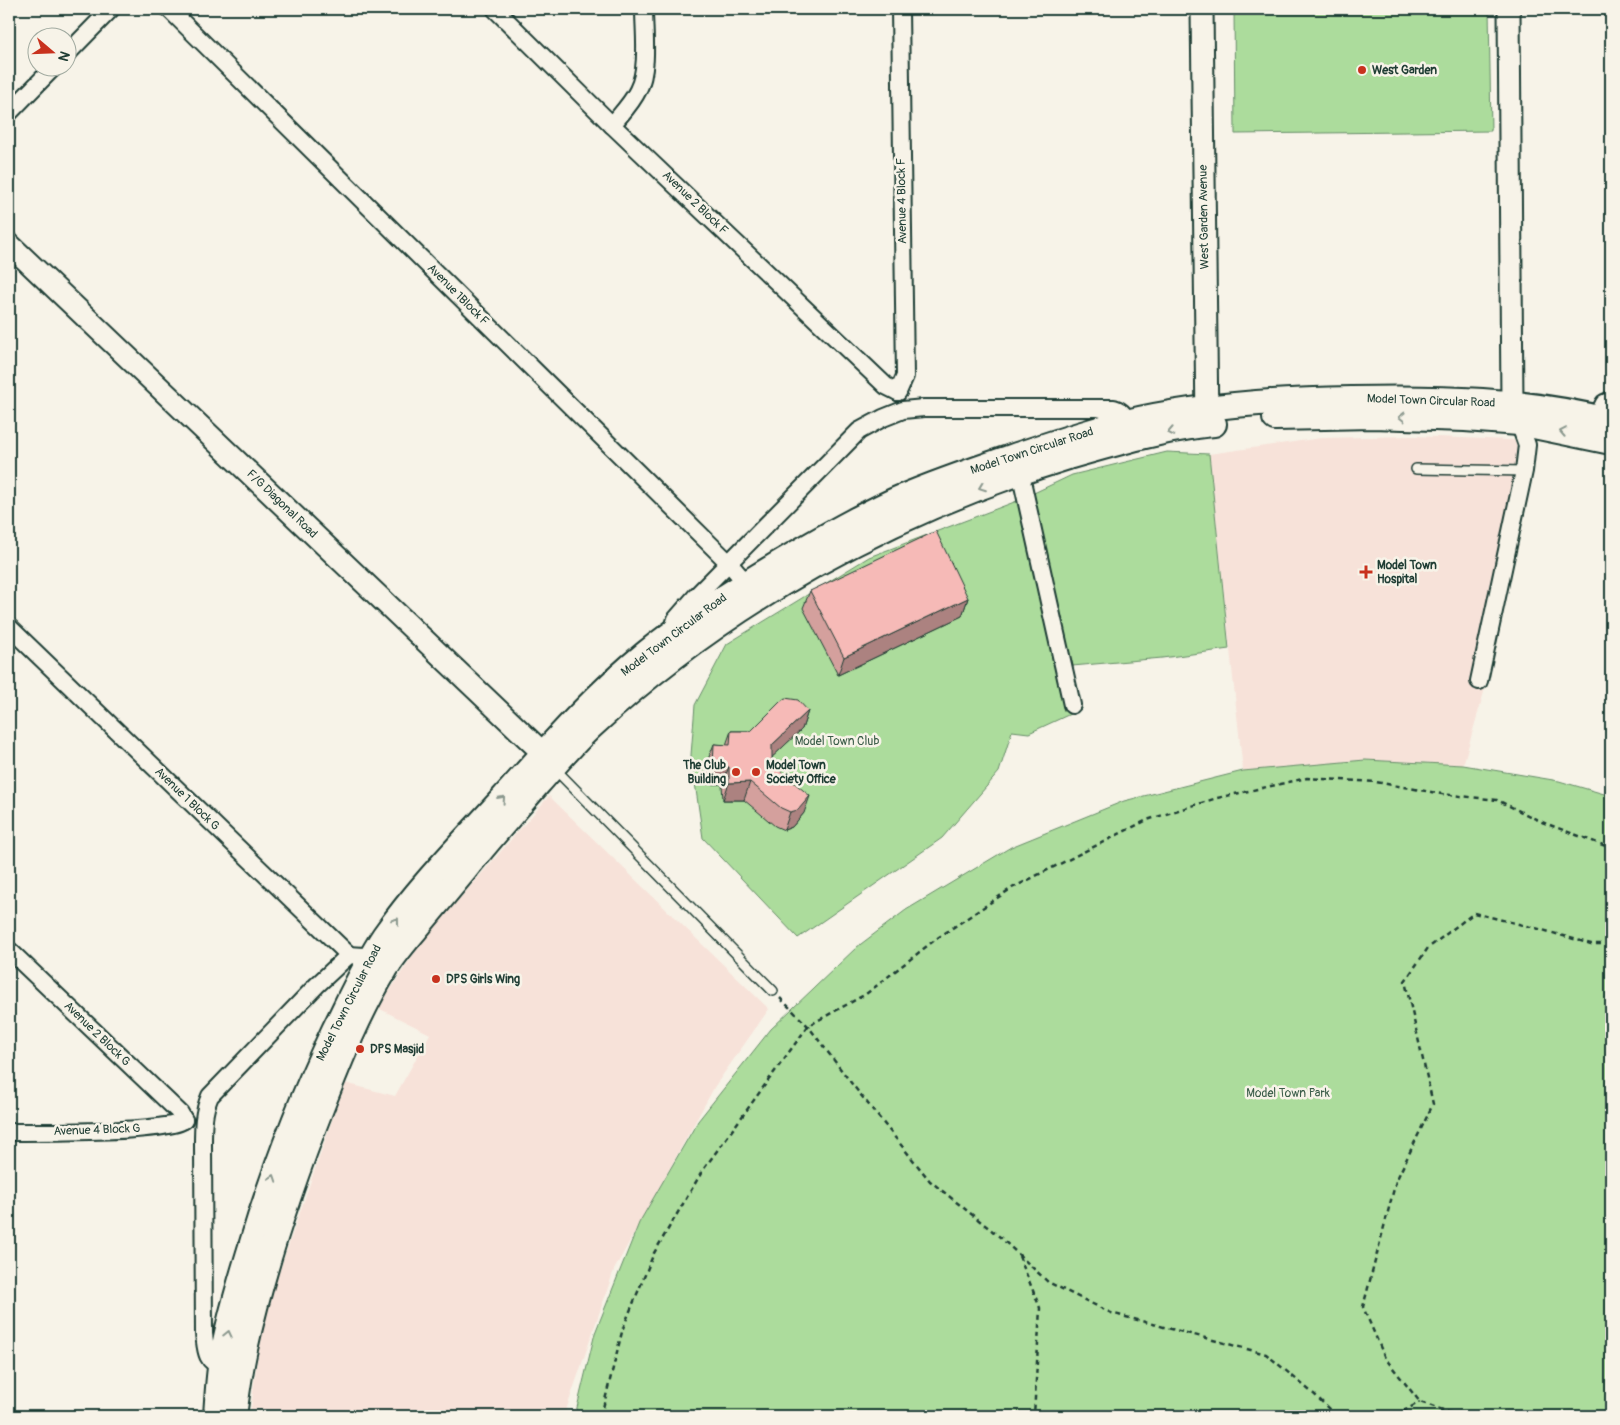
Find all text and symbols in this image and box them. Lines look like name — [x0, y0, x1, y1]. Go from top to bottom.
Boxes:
north arrow — [28, 28, 78, 78]
text: N — [54, 49, 73, 63]
place label: West Garden — [1372, 63, 1437, 78]
marker: West Garden — [1356, 64, 1368, 76]
street label: Avenue 4 Block F — [894, 158, 910, 244]
street label: West Garden Avenue — [1196, 165, 1212, 269]
street label: Avenue 2 Block F — [659, 168, 731, 238]
street label: Avenue 1Block F — [424, 261, 492, 329]
street label: Model Town Circular Road — [1367, 391, 1496, 411]
one-way arrow — [1398, 412, 1406, 422]
street label: Model Town Circular Road — [969, 424, 1096, 478]
one-way arrow — [1166, 426, 1175, 436]
one-way arrow — [1559, 427, 1568, 438]
street label: F/G Diagonal Road — [244, 467, 321, 542]
one-way arrow — [978, 481, 986, 491]
place label: Model Town Hospital — [1377, 558, 1437, 587]
marker: Model Town Hospital — [1359, 565, 1373, 579]
street label: Model Town Circular Road — [618, 590, 730, 680]
park label: Model Town Club — [795, 734, 879, 749]
place label: The Club Building — [682, 758, 726, 787]
place label: Model Town Society Office — [766, 758, 837, 787]
street label: Avenue 1 Block G — [151, 764, 223, 834]
marker: The Club Building — [730, 766, 742, 778]
marker: Model Town Society Office — [750, 766, 762, 778]
one-way arrow — [496, 795, 505, 804]
one-way arrow — [390, 917, 399, 927]
street label: Model Town Circular Road — [313, 942, 385, 1064]
place label: DPS Girls Wing — [446, 972, 520, 987]
marker: DPS Girls Wing — [430, 973, 442, 985]
street label: Avenue 2 Block G — [61, 999, 133, 1069]
place label: DPS Masjid — [370, 1042, 424, 1057]
marker: DPS Masjid — [354, 1043, 366, 1055]
park label: Model Town Park — [1246, 1086, 1330, 1101]
street label: Avenue 4 Block G — [53, 1121, 141, 1139]
one-way arrow — [267, 1174, 277, 1182]
one-way arrow — [222, 1329, 233, 1338]

